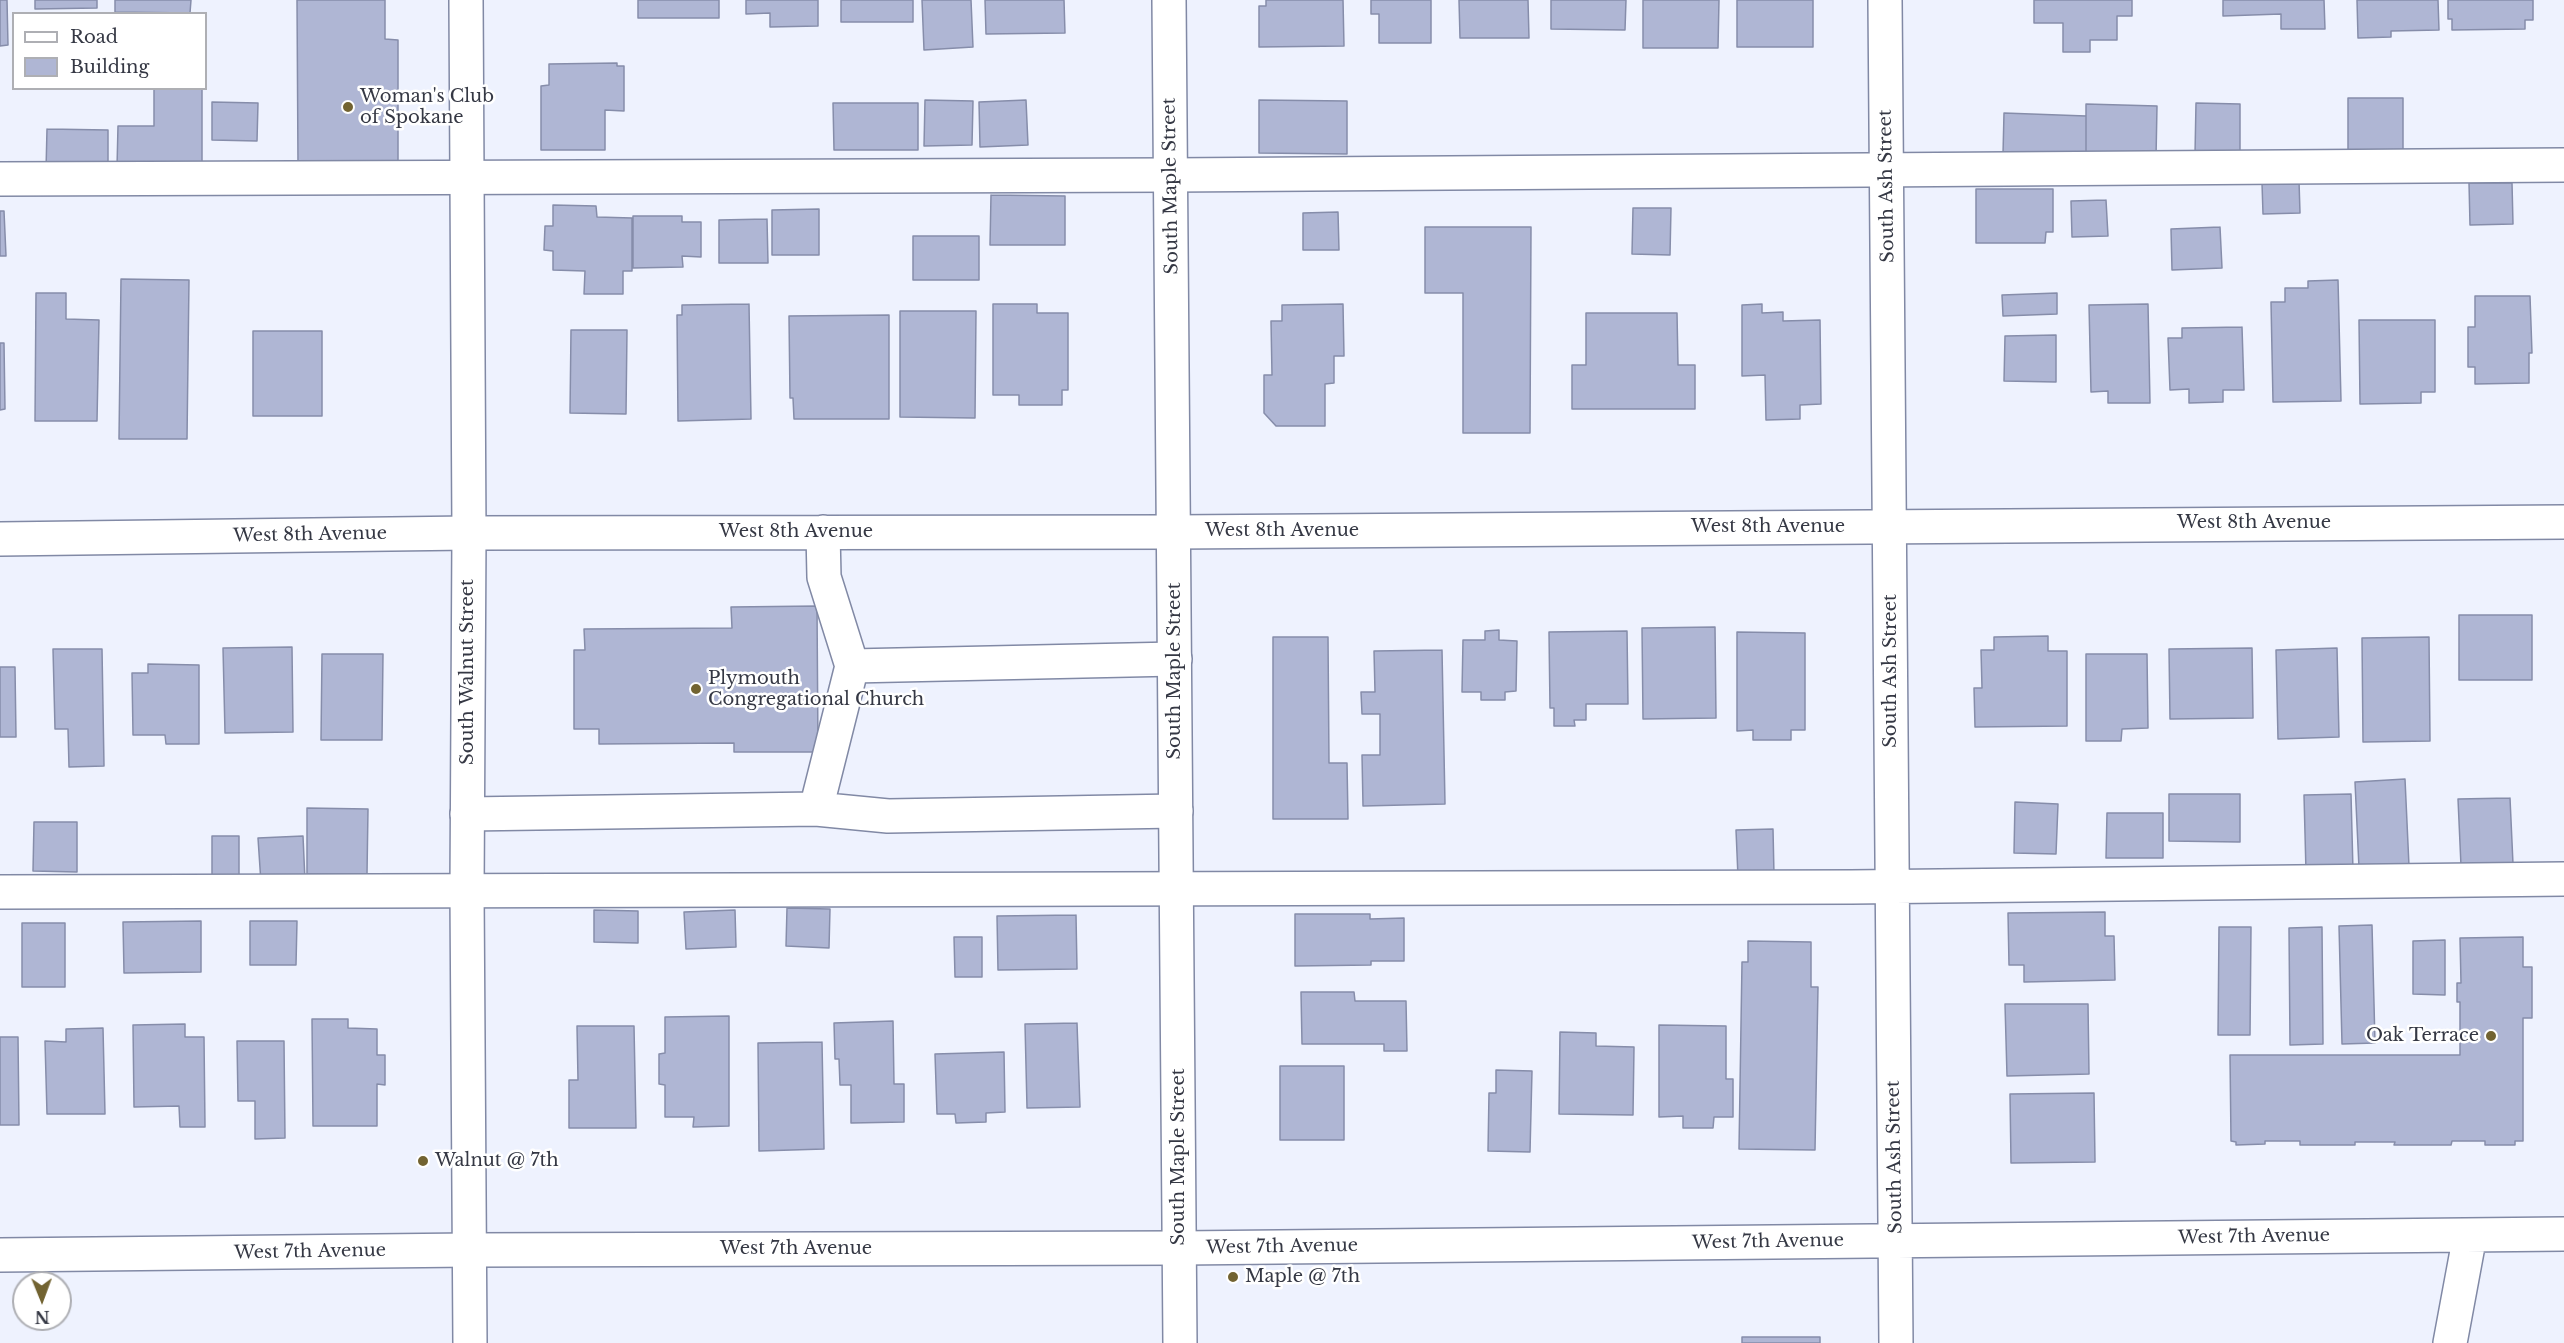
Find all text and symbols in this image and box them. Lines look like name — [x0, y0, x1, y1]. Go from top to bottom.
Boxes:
legend — [12, 12, 207, 90]
text: Road — [70, 26, 118, 48]
text: Building — [70, 56, 149, 78]
place label: Woman's Club of Spokane — [360, 86, 494, 128]
street label: South Maple Street — [1159, 97, 1183, 275]
marker: Woman's Club of Spokane — [341, 100, 355, 114]
street label: South Ash Street — [1875, 109, 1899, 263]
street label: West 8th Avenue — [2177, 512, 2331, 534]
street label: West 8th Avenue — [1691, 516, 1845, 538]
street label: West 8th Avenue — [1205, 520, 1359, 542]
street label: West 8th Avenue — [719, 521, 873, 543]
street label: West 8th Avenue — [233, 523, 387, 547]
street label: South Walnut Street — [457, 579, 479, 765]
street label: South Maple Street — [1164, 582, 1186, 760]
street label: South Ash Street — [1880, 594, 1902, 748]
place label: Plymouth Congregational Church — [708, 668, 924, 710]
marker: Plymouth Congregational Church — [689, 682, 703, 696]
place label: Oak Terrace — [2366, 1025, 2479, 1047]
marker: Oak Terrace — [2484, 1029, 2498, 1043]
street label: South Maple Street — [1168, 1068, 1190, 1246]
street label: South Ash Street — [1883, 1080, 1907, 1234]
place label: Walnut @ 7th — [435, 1150, 559, 1172]
marker: Walnut @ 7th — [416, 1154, 430, 1168]
street label: West 7th Avenue — [2178, 1225, 2330, 1249]
street label: West 7th Avenue — [1692, 1230, 1844, 1254]
street label: West 7th Avenue — [1206, 1235, 1358, 1259]
street label: West 7th Avenue — [720, 1238, 872, 1260]
street label: West 7th Avenue — [234, 1240, 386, 1264]
place label: Maple @ 7th — [1245, 1266, 1360, 1288]
marker: Maple @ 7th — [1226, 1270, 1240, 1284]
north arrow — [12, 1271, 72, 1331]
text: N — [35, 1307, 50, 1327]

